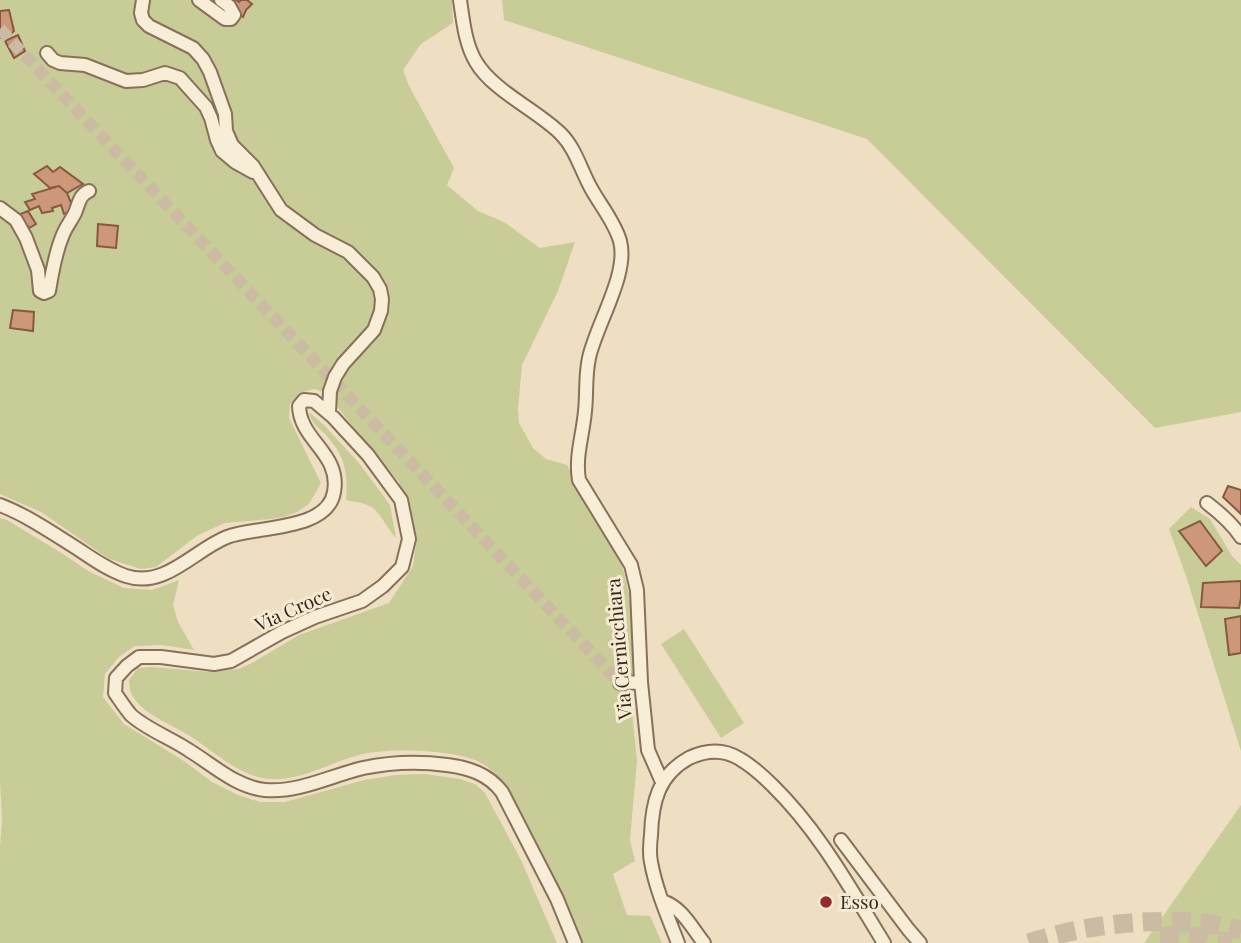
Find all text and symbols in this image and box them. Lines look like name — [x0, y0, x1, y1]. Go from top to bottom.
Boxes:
street label: Via Cernicchiara — [599, 577, 637, 722]
street label: Via Croce — [249, 580, 335, 637]
place label: Esso — [840, 888, 879, 914]
marker: Esso — [818, 894, 834, 910]

